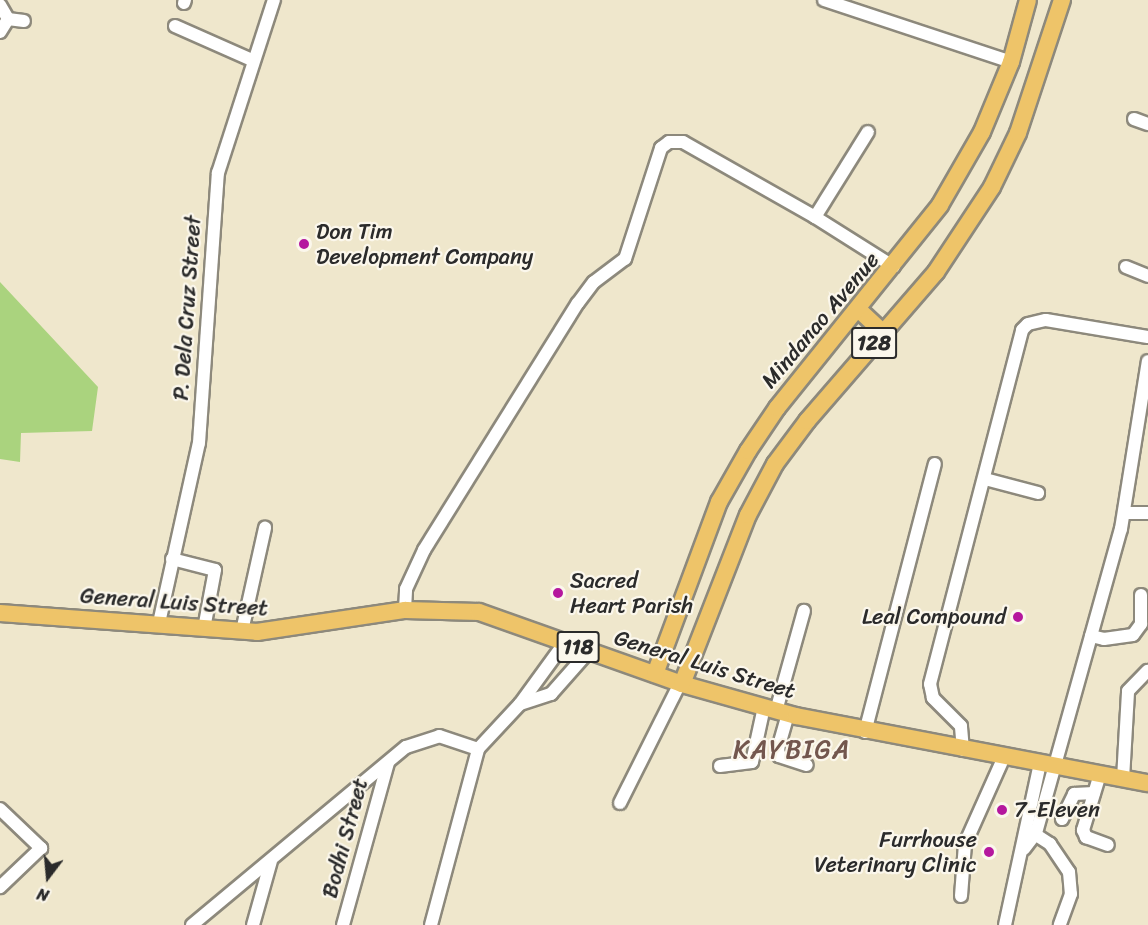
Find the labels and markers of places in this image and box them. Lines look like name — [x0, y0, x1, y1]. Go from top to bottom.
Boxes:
place label: Don Tim Development Company — [316, 218, 533, 270]
marker: Don Tim Development Company — [297, 237, 311, 251]
place label: Sacred Heart Parish — [570, 567, 693, 618]
marker: Sacred Heart Parish — [551, 586, 565, 600]
place label: Leal Compound — [862, 604, 1006, 630]
marker: Leal Compound — [1011, 610, 1025, 624]
place label: 7-Eleven — [1014, 797, 1100, 823]
marker: 7-Eleven — [995, 803, 1009, 817]
place label: Furrhouse Veterinary Clinic — [814, 826, 977, 878]
marker: Furrhouse Veterinary Clinic — [982, 845, 996, 859]

